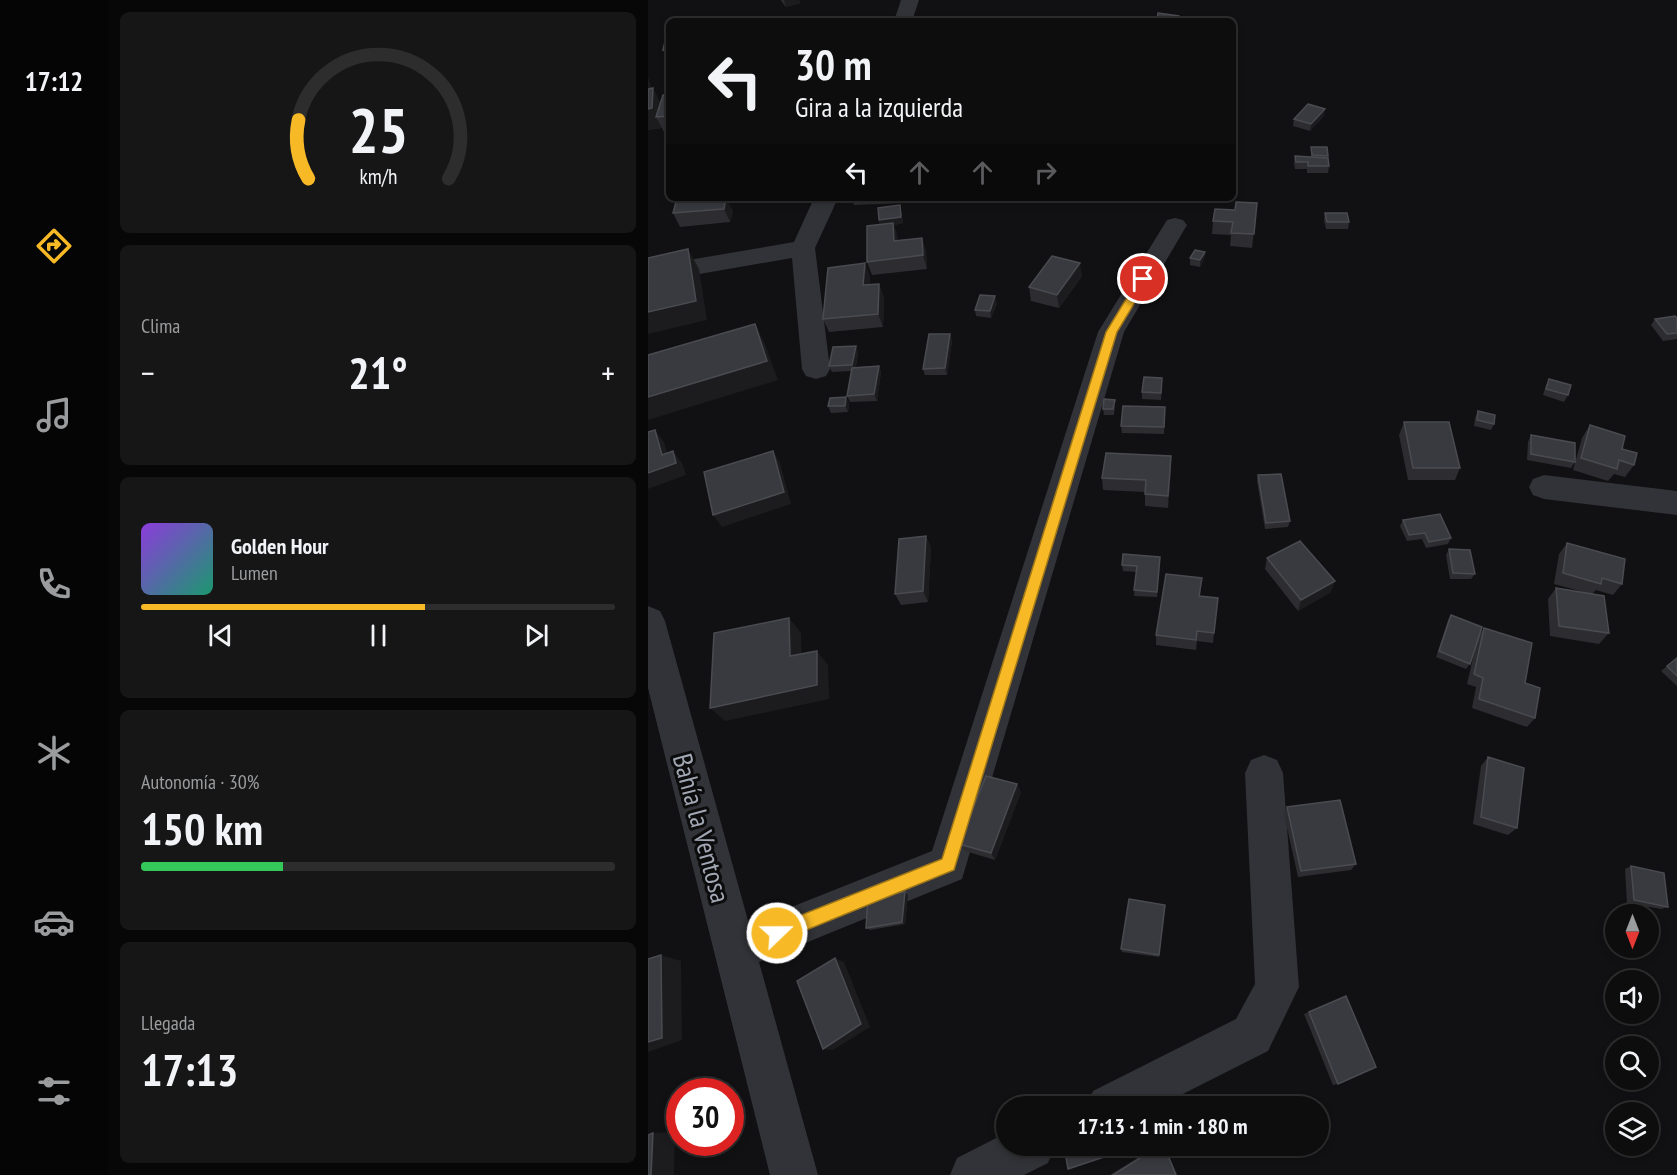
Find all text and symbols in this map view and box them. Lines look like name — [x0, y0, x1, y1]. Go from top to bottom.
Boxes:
text: 30 m — [795, 37, 872, 92]
icon: left — [696, 42, 774, 120]
text: 17:12 — [25, 64, 83, 98]
text: 25 — [348, 89, 408, 170]
text: Gira a la izquierda — [795, 90, 963, 124]
icon: left — [840, 156, 873, 189]
icon: ahead — [903, 156, 936, 189]
icon: ahead — [966, 156, 999, 189]
icon: right — [1029, 156, 1062, 189]
text: km/h — [359, 163, 397, 191]
icon: directions — [33, 225, 75, 267]
pin — [1117, 253, 1168, 304]
icon: arrive — [1126, 262, 1159, 295]
text: Clima — [141, 313, 180, 339]
text: 21° — [348, 343, 408, 401]
text: − — [141, 351, 155, 394]
text: + — [601, 351, 615, 394]
icon: music — [33, 394, 75, 436]
text: Golden Hour — [231, 532, 329, 560]
text: Lumen — [231, 560, 278, 586]
icon: phone — [33, 563, 75, 605]
icon: previous — [204, 619, 237, 652]
icon: pause — [362, 619, 395, 652]
icon: next — [520, 619, 553, 652]
icon: climate — [33, 732, 75, 774]
street label: Bahía la Ventosa — [666, 750, 738, 906]
text: Autonomía · 30% — [141, 769, 259, 795]
text: 150 km — [141, 799, 263, 857]
icon: car — [33, 901, 75, 943]
position arrow — [745, 901, 809, 965]
north arrow — [1605, 904, 1659, 958]
map controls — [1605, 904, 1659, 1156]
button: sound — [1605, 970, 1659, 1024]
text: Llegada — [141, 1010, 195, 1036]
button: search — [1605, 1036, 1659, 1090]
text: 17:13 — [141, 1040, 238, 1098]
icon: filters — [33, 1070, 75, 1112]
speed limit sign: 30 — [666, 1078, 744, 1156]
button: layers — [1605, 1102, 1659, 1156]
text: 17:13 · 1 min · 180 m — [1077, 1112, 1248, 1140]

